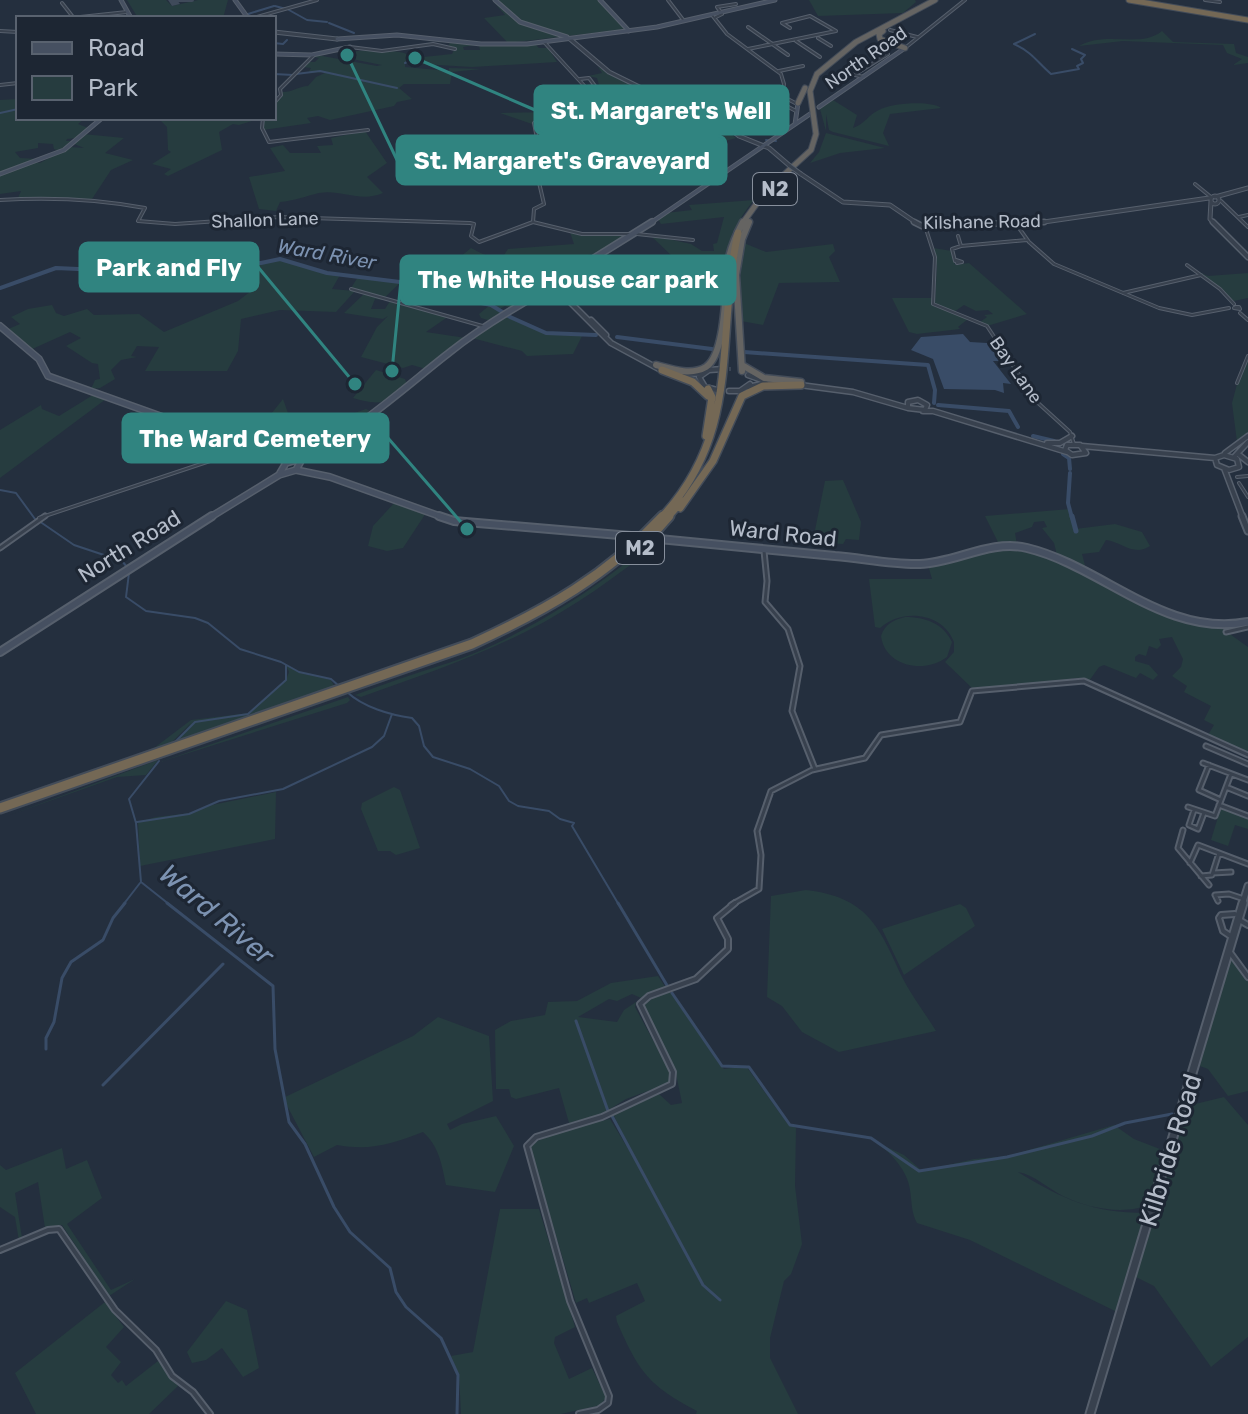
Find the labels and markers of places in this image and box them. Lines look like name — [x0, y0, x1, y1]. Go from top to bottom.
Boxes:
callout: St. Margaret's Well — [535, 86, 788, 134]
callout: St. Margaret's Graveyard — [397, 136, 726, 184]
callout: Park and Fly — [80, 243, 258, 291]
callout: The White House car park — [401, 256, 735, 304]
callout: The Ward Cemetery — [123, 414, 388, 462]

